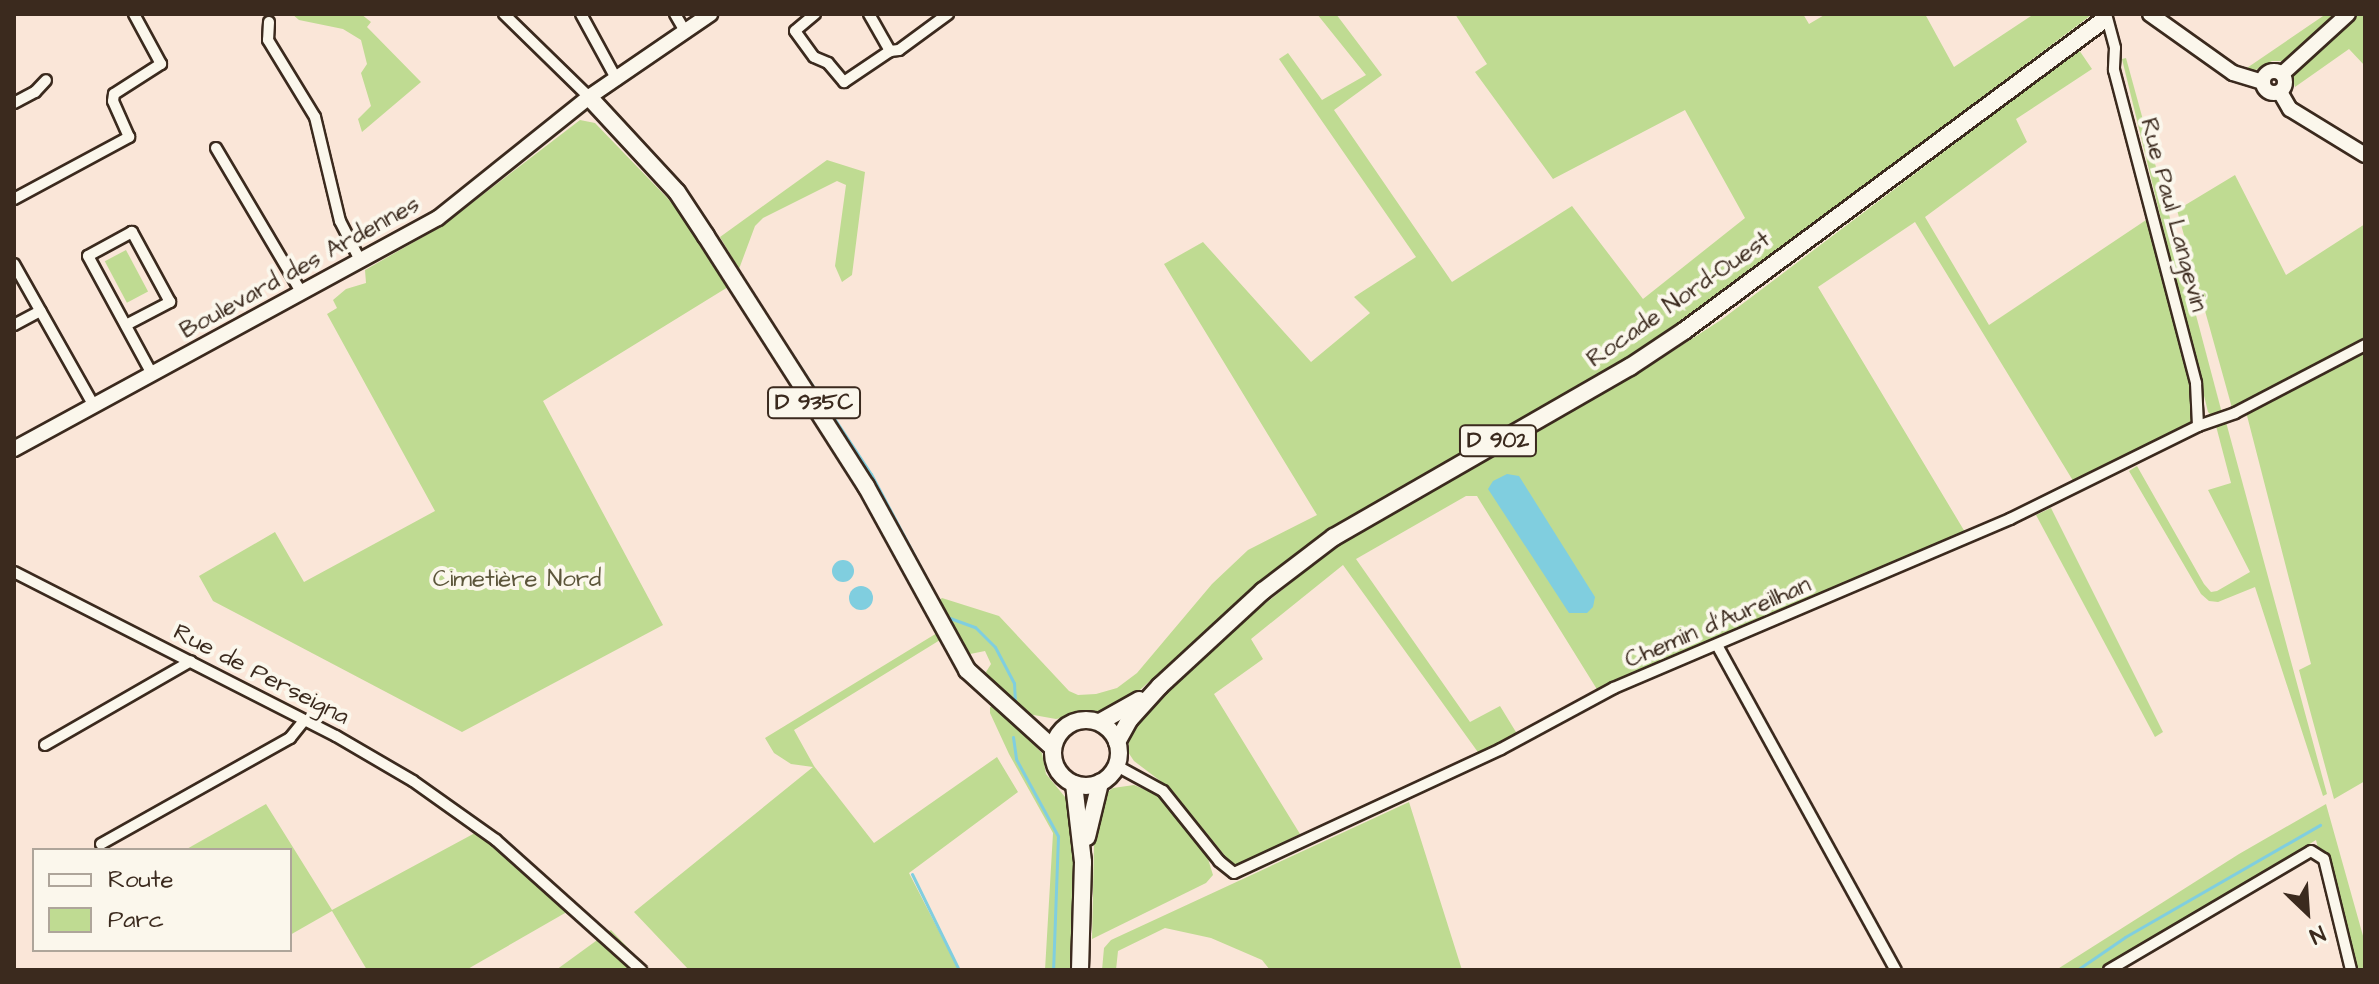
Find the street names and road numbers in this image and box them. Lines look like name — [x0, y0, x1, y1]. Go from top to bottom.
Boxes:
street label: Rue Paul Langevin — [2133, 115, 2213, 315]
street label: Boulevard des Ardennes — [175, 190, 425, 346]
street label: Rocade Nord-Ouest — [1582, 226, 1776, 374]
road number: D 935C — [766, 385, 862, 421]
road number: D 902 — [1458, 423, 1538, 459]
street label: Chemin d'Aureilhan — [1621, 571, 1815, 675]
street label: Rue de Perseigna — [168, 618, 354, 732]

